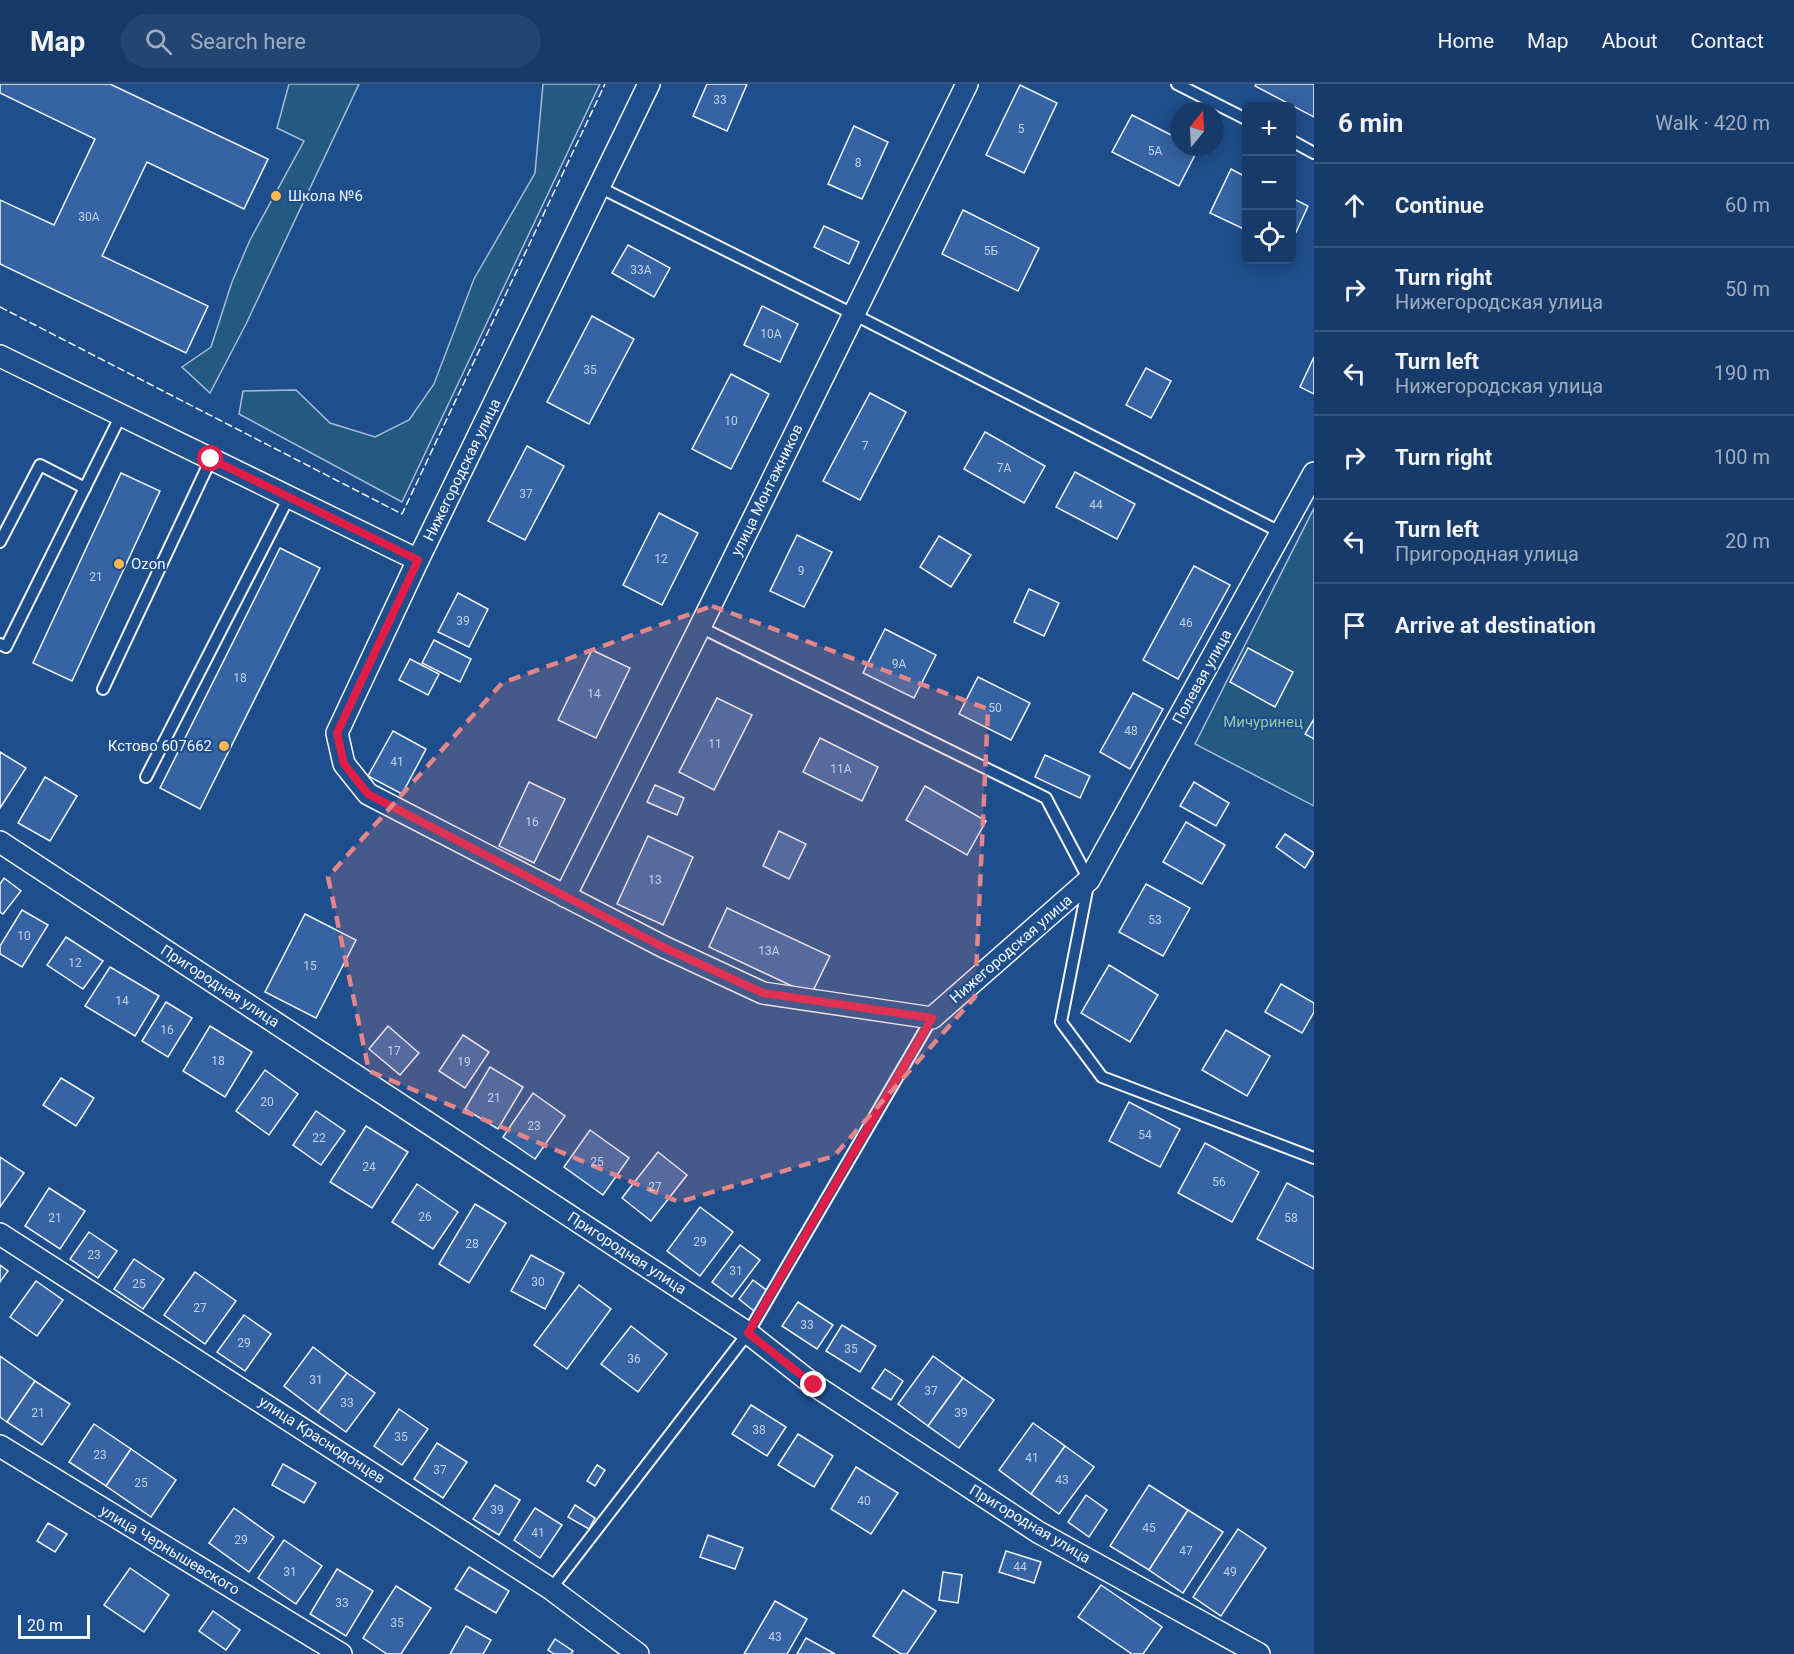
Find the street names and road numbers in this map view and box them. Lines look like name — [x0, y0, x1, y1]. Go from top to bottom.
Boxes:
street label: Нижегородская улица — [420, 396, 504, 544]
street label: улица Монтажников — [727, 421, 807, 559]
street label: Полевая улица — [1169, 626, 1235, 728]
street label: Нижегородская улица — [946, 891, 1076, 1007]
street label: Пригородная улица — [157, 941, 283, 1031]
street label: Пригородная улица — [564, 1208, 690, 1298]
street label: улица Краснодонцев — [255, 1392, 389, 1488]
street label: Пригородная улица — [966, 1481, 1094, 1567]
street label: улица Чернышевского — [97, 1501, 243, 1599]

